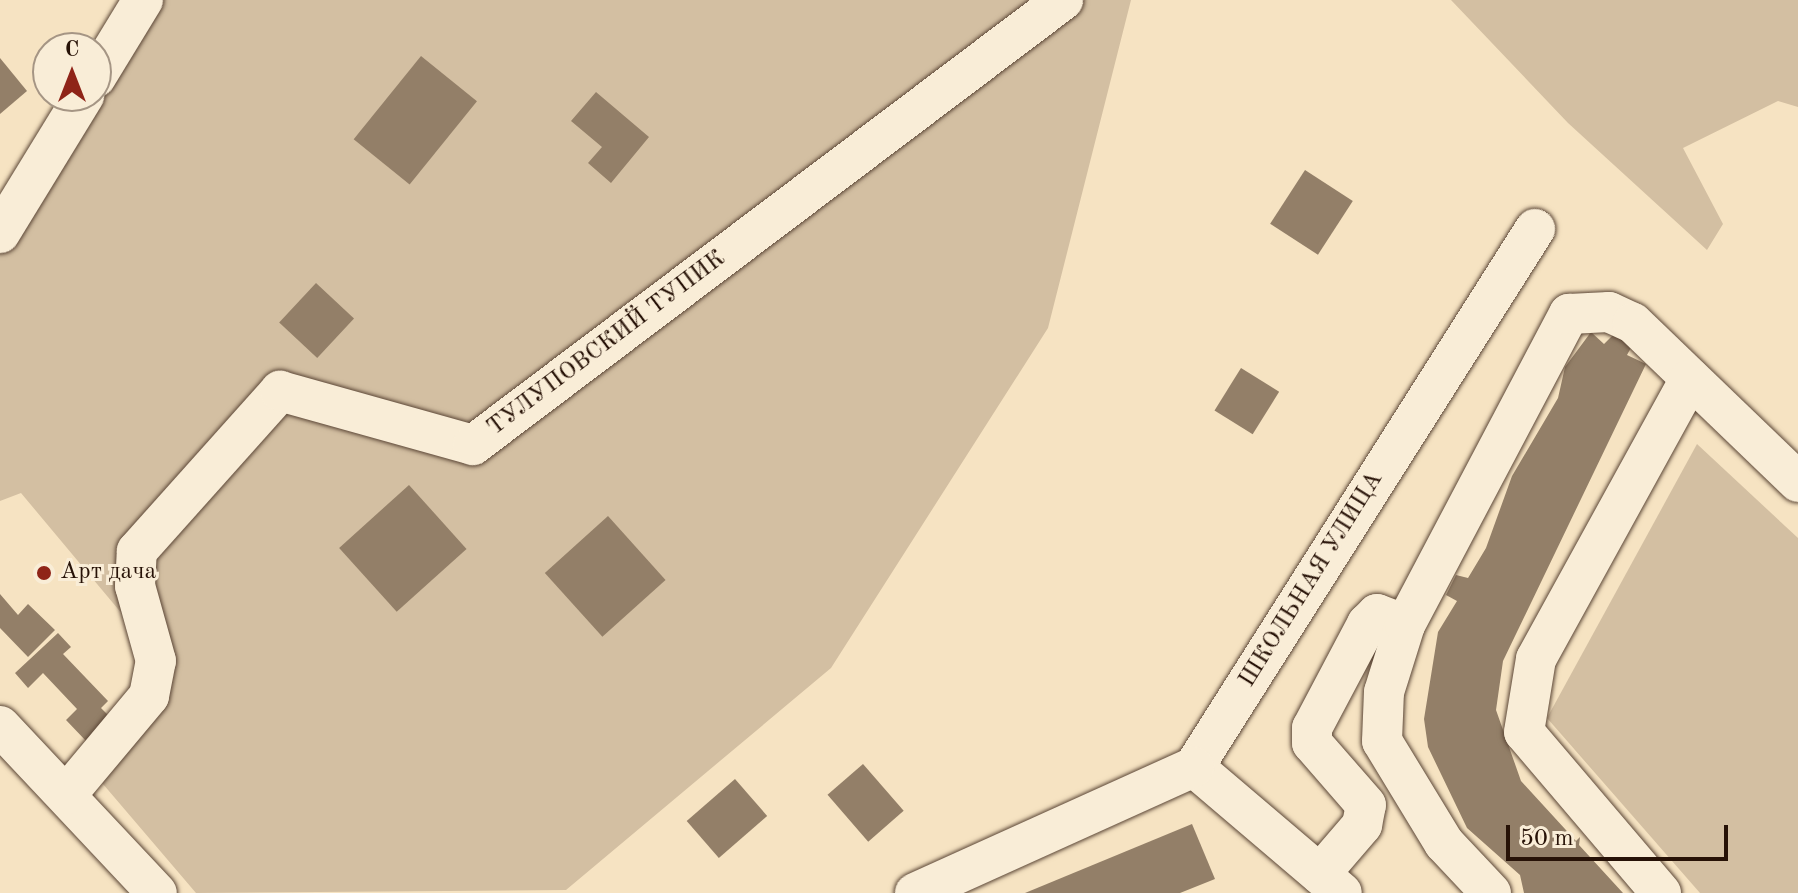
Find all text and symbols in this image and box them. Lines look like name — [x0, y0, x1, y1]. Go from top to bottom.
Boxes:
north arrow — [32, 32, 112, 112]
text: С — [65, 39, 79, 61]
street label: ТУЛУПОВСКИЙ ТУПИК — [482, 245, 732, 443]
street label: ШКОЛЬНАЯ УЛИЦА — [1234, 467, 1390, 693]
place label: Арт дача — [60, 559, 156, 587]
marker: Арт дача — [35, 564, 53, 582]
scale bar — [1510, 809, 1732, 859]
text: 50 m — [1520, 827, 1574, 851]

